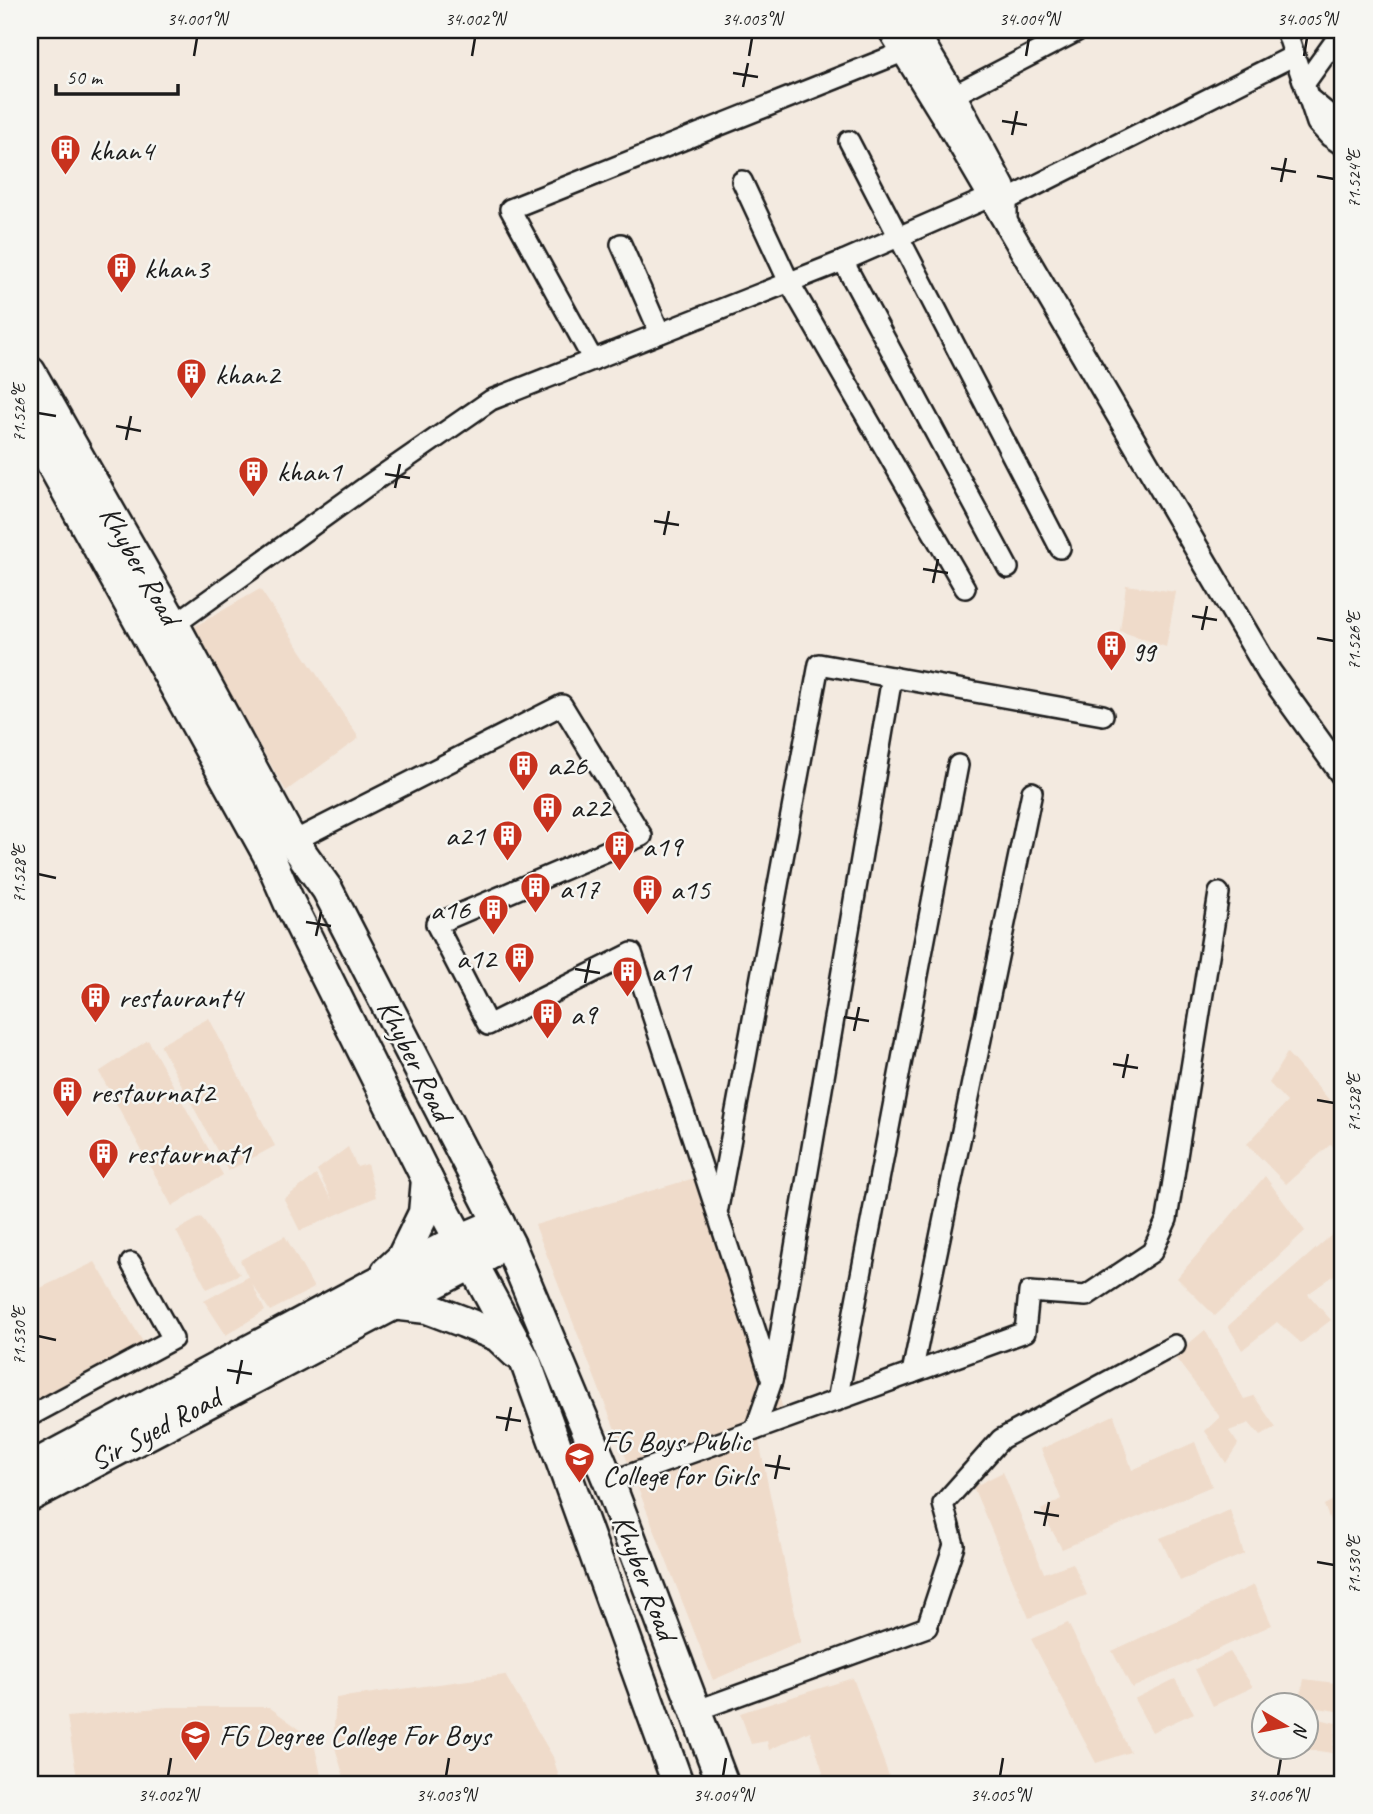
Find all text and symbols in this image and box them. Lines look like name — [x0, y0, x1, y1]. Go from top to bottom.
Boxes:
text: 34.001°N — [167, 8, 230, 30]
text: 34.002°N — [445, 8, 508, 30]
text: 34.003°N — [722, 8, 785, 30]
text: 34.004°N — [999, 8, 1062, 30]
text: 34.005°N — [1277, 8, 1340, 30]
scale bar — [56, 52, 178, 96]
text: 50 m — [66, 64, 104, 90]
place label: khan4 — [89, 131, 156, 169]
building icon: khan4 — [49, 133, 83, 177]
text: 71.524°E — [1343, 147, 1365, 208]
place label: khan3 — [144, 249, 211, 287]
building icon: khan3 — [104, 251, 138, 295]
place label: khan2 — [215, 355, 282, 393]
building icon: khan2 — [175, 357, 209, 401]
text: 71.526°E — [8, 381, 30, 442]
place label: khan1 — [277, 452, 343, 490]
building icon: khan1 — [237, 454, 271, 498]
street label: Khyber Road — [91, 499, 191, 635]
text: 71.526°E — [1343, 609, 1365, 670]
place label: gg — [1134, 627, 1158, 665]
building icon: gg — [1094, 629, 1128, 673]
place label: a26 — [547, 746, 589, 784]
building icon: a26 — [507, 748, 541, 792]
place label: a22 — [570, 788, 613, 826]
building icon: a22 — [530, 790, 564, 834]
place label: a21 — [445, 816, 486, 854]
building icon: a21 — [491, 818, 525, 862]
place label: a19 — [642, 827, 685, 865]
building icon: a19 — [602, 829, 636, 873]
text: 71.528°E — [8, 842, 30, 903]
place label: a17 — [559, 869, 601, 907]
place label: a15 — [670, 870, 712, 908]
building icon: a17 — [519, 871, 553, 915]
building icon: a15 — [630, 872, 664, 916]
place label: a16 — [430, 890, 471, 928]
building icon: a16 — [476, 892, 510, 936]
place label: a12 — [456, 939, 498, 977]
building icon: a12 — [502, 941, 536, 985]
place label: a11 — [651, 952, 693, 990]
building icon: a11 — [611, 954, 645, 998]
place label: restaurant4 — [118, 978, 245, 1016]
building icon: restaurant4 — [78, 980, 112, 1024]
street label: Khyber Road — [368, 993, 464, 1131]
place label: a9 — [570, 995, 599, 1033]
building icon: a9 — [530, 997, 564, 1041]
text: 71.528°E — [1343, 1071, 1365, 1132]
place label: restaurnat2 — [90, 1073, 217, 1111]
building icon: restaurnat2 — [50, 1075, 84, 1119]
place label: restaurnat1 — [126, 1134, 252, 1172]
building icon: restaurnat1 — [86, 1136, 120, 1180]
text: 71.530°E — [8, 1304, 30, 1365]
street label: Sir Syed Road — [83, 1377, 231, 1479]
place label: FG Boys Public College for Girls — [602, 1422, 761, 1494]
school or university icon: FG Boys Public College for Girls — [562, 1441, 596, 1485]
street label: Khyber Road — [604, 1509, 688, 1649]
text: 71.530°E — [1343, 1533, 1365, 1594]
north arrow — [1250, 1692, 1320, 1762]
place label: FG Degree College For Boys — [219, 1716, 493, 1754]
school or university icon: FG Degree College For Boys — [179, 1718, 213, 1762]
text: N — [1287, 1721, 1314, 1740]
text: 34.002°N — [138, 1784, 201, 1806]
text: 34.003°N — [416, 1784, 479, 1806]
text: 34.004°N — [693, 1784, 756, 1806]
text: 34.005°N — [970, 1784, 1033, 1806]
text: 34.006°N — [1248, 1784, 1311, 1806]

